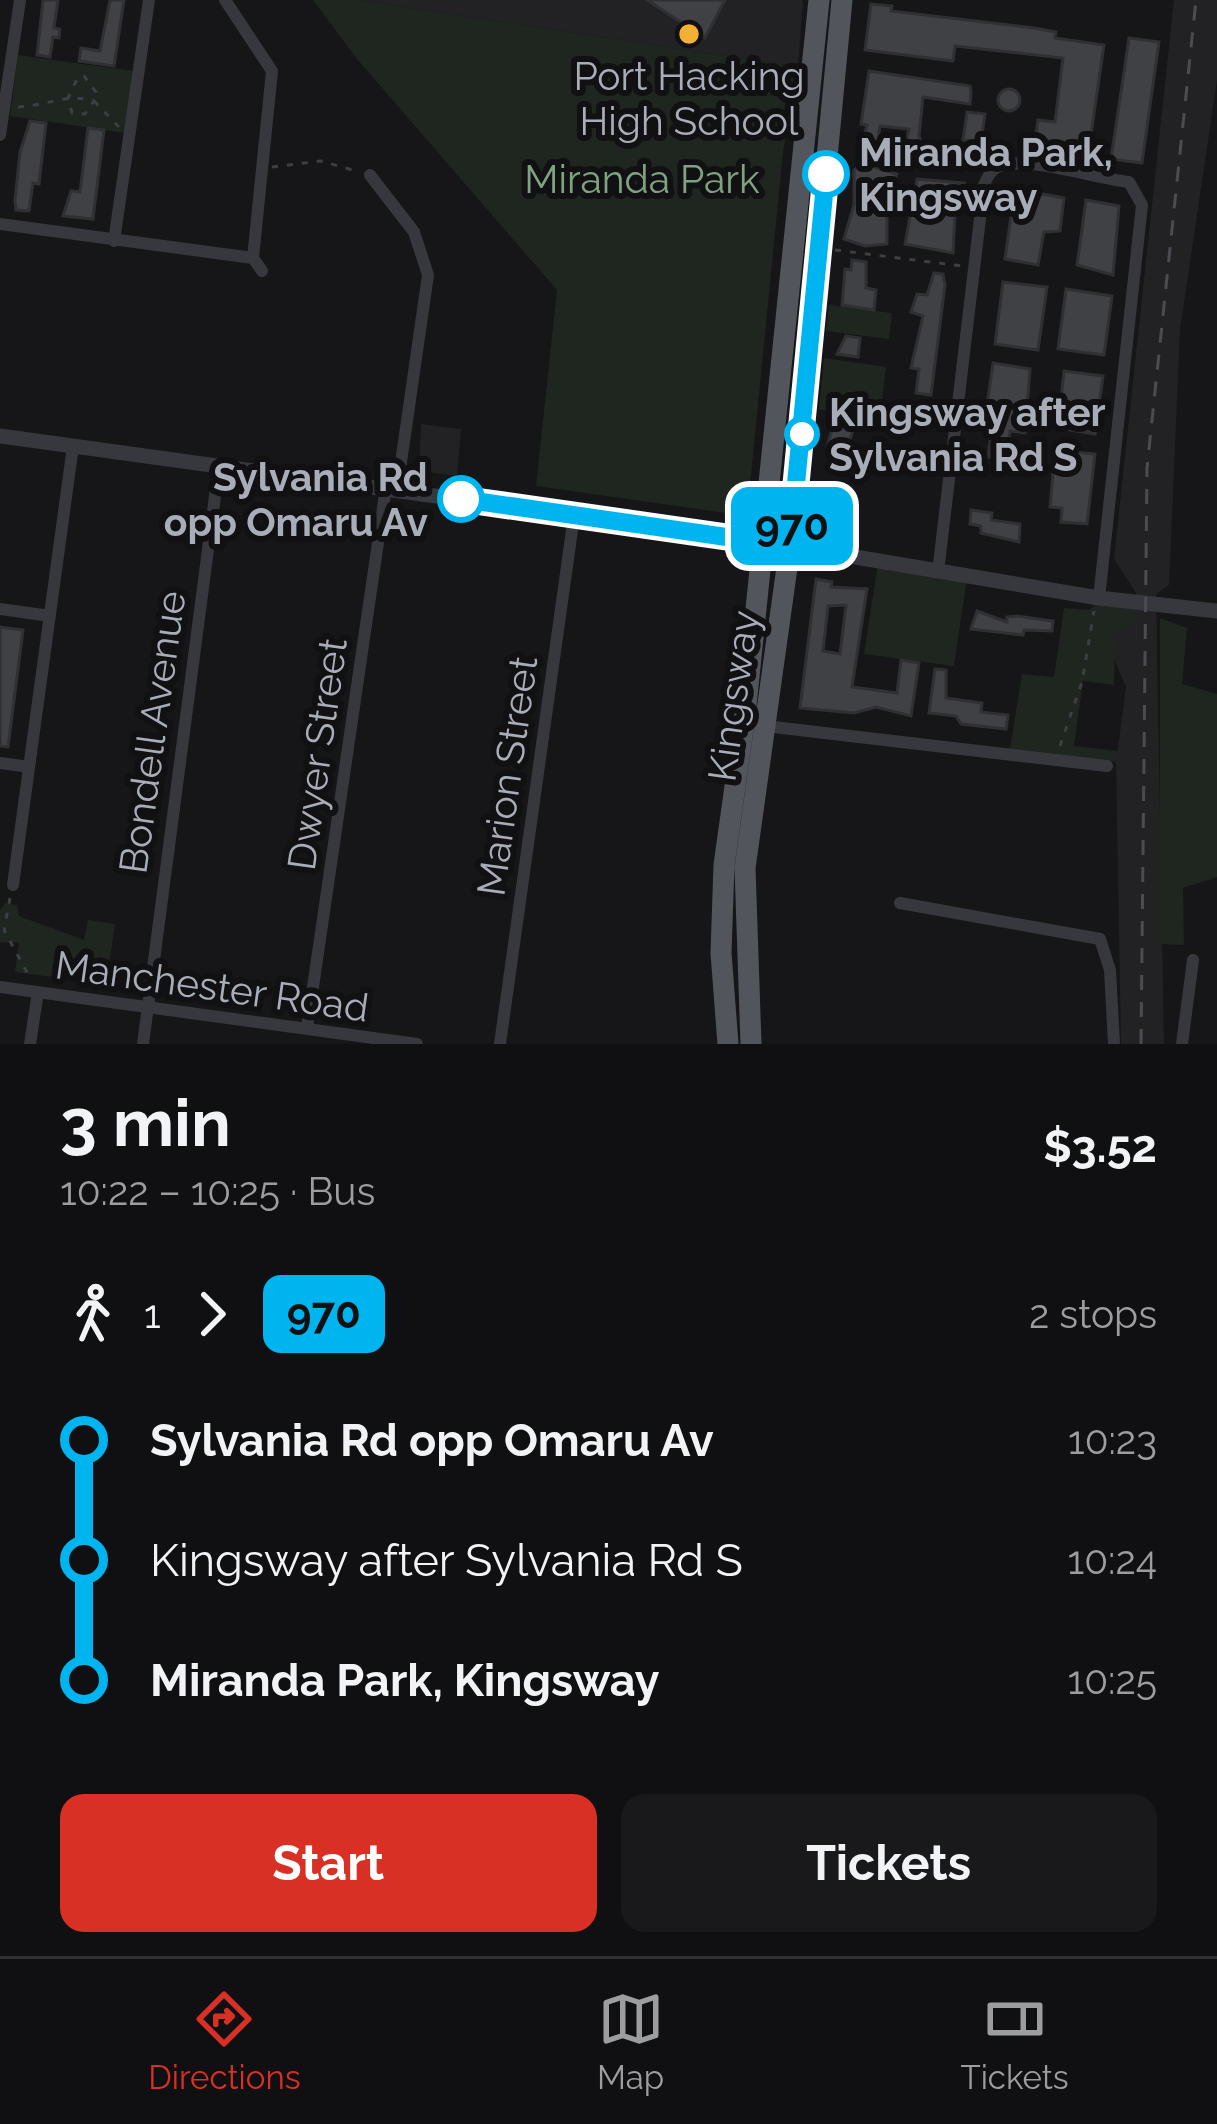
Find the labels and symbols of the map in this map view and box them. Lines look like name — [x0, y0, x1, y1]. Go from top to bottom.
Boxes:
marker: Port Hacking High School — [676, 21, 702, 47]
place label: Port Hacking High School — [573, 53, 805, 144]
place label: Miranda Park, Kingsway — [859, 129, 1113, 220]
marker: Miranda Park, Kingsway — [804, 152, 848, 196]
park label: Miranda Park — [524, 156, 760, 202]
place label: Kingsway after Sylvania Rd S — [829, 389, 1106, 480]
marker: Kingsway after Sylvania Rd S — [786, 418, 818, 450]
place label: Sylvania Rd opp Omaru Av — [164, 454, 429, 545]
marker: Sylvania Rd opp Omaru Av — [439, 477, 483, 521]
line badge: 970 — [723, 487, 861, 565]
street label: Bondell Avenue — [109, 588, 195, 876]
street label: Kingsway — [698, 608, 768, 784]
street label: Dwyer Street — [278, 635, 356, 873]
street label: Marion Street — [467, 653, 547, 899]
street label: Manchester Road — [52, 941, 372, 1031]

